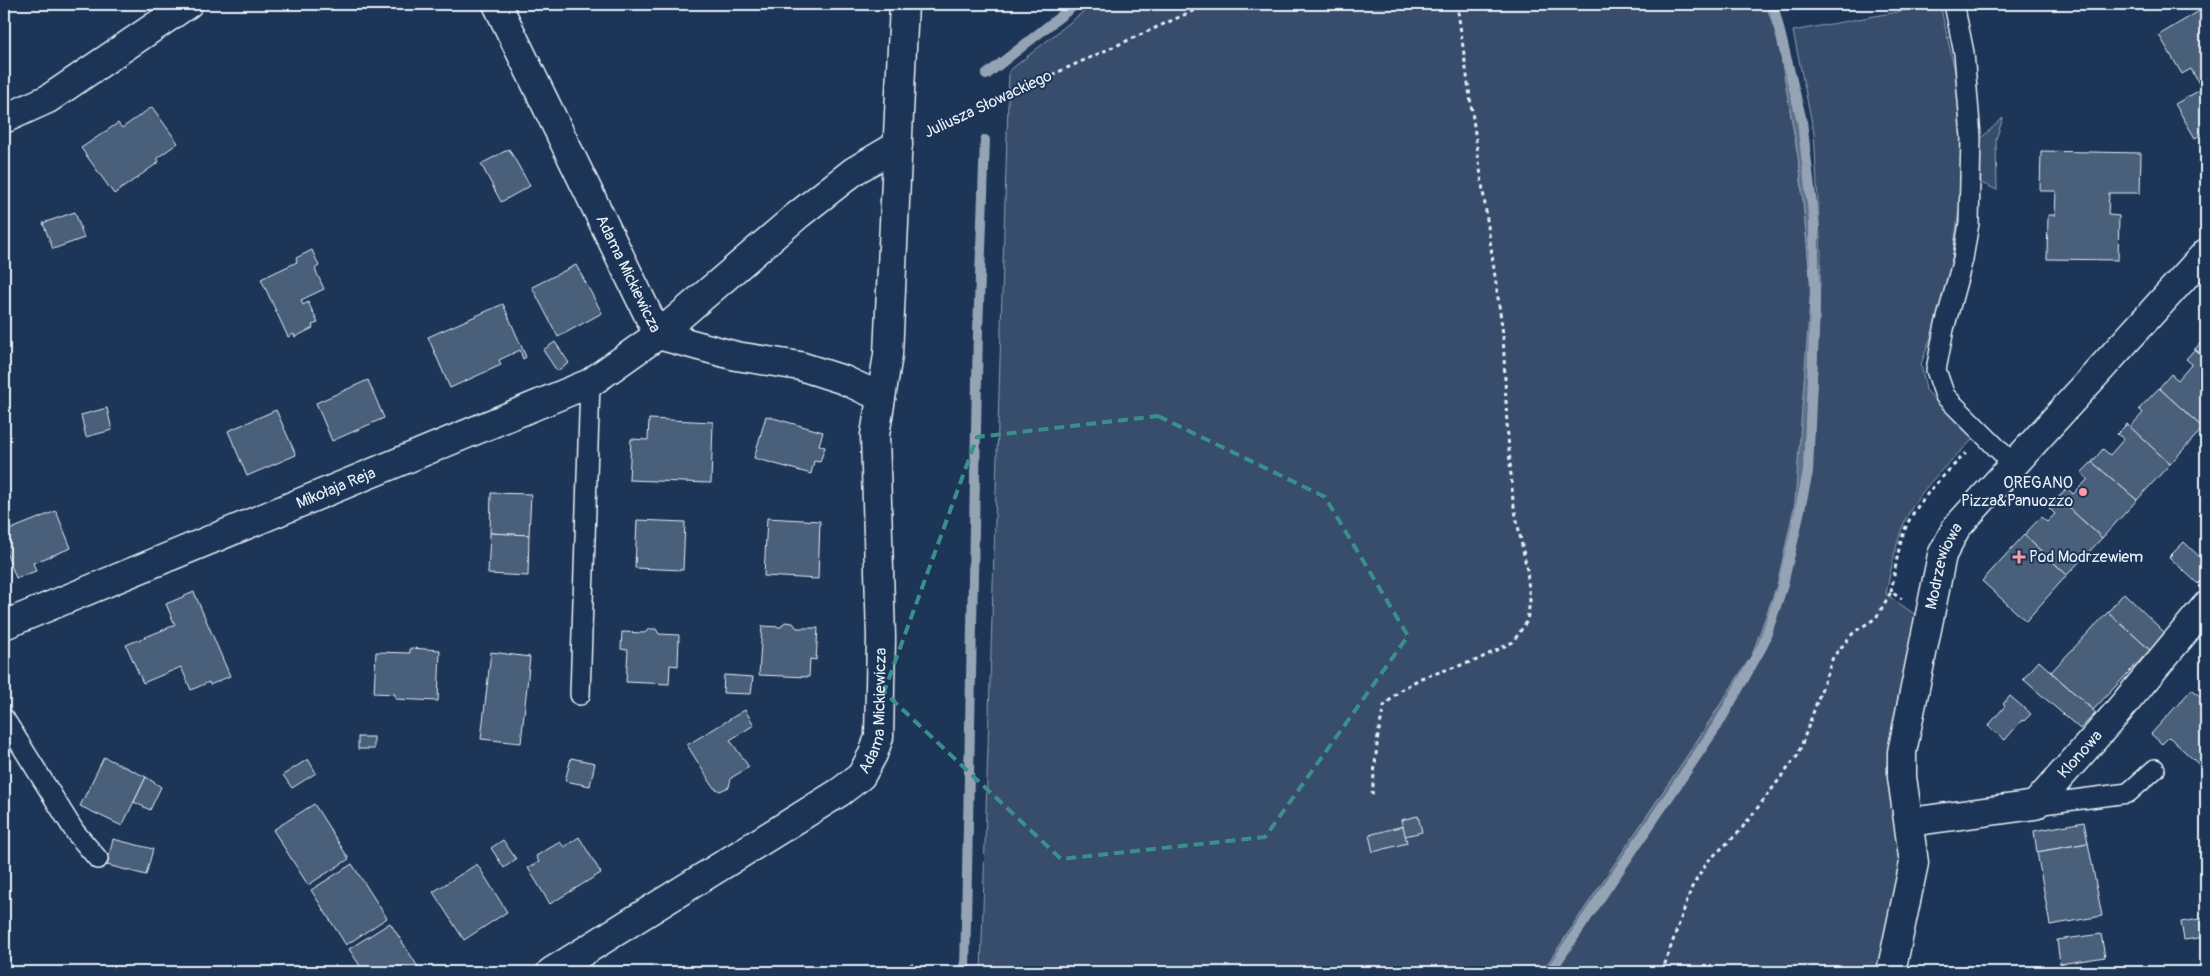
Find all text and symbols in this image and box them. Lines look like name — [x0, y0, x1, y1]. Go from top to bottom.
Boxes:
street label: Juliusza Słowackiego — [921, 65, 1056, 142]
street label: Adama Mickiewicza — [591, 212, 665, 336]
street label: Mikołaja Reja — [293, 463, 378, 513]
place label: OREGANO Pizza&Panuozzo — [1961, 473, 2073, 511]
marker: OREGANO Pizza&Panuozzo — [2077, 486, 2089, 498]
street label: Modrzewiowa — [1921, 518, 1966, 611]
place label: Pod Modrzewiem — [2029, 547, 2143, 567]
marker: Pod Modrzewiem — [2013, 551, 2025, 563]
street label: Adama Mickiewicza — [854, 648, 891, 777]
street label: Klonowa — [2053, 726, 2107, 783]

